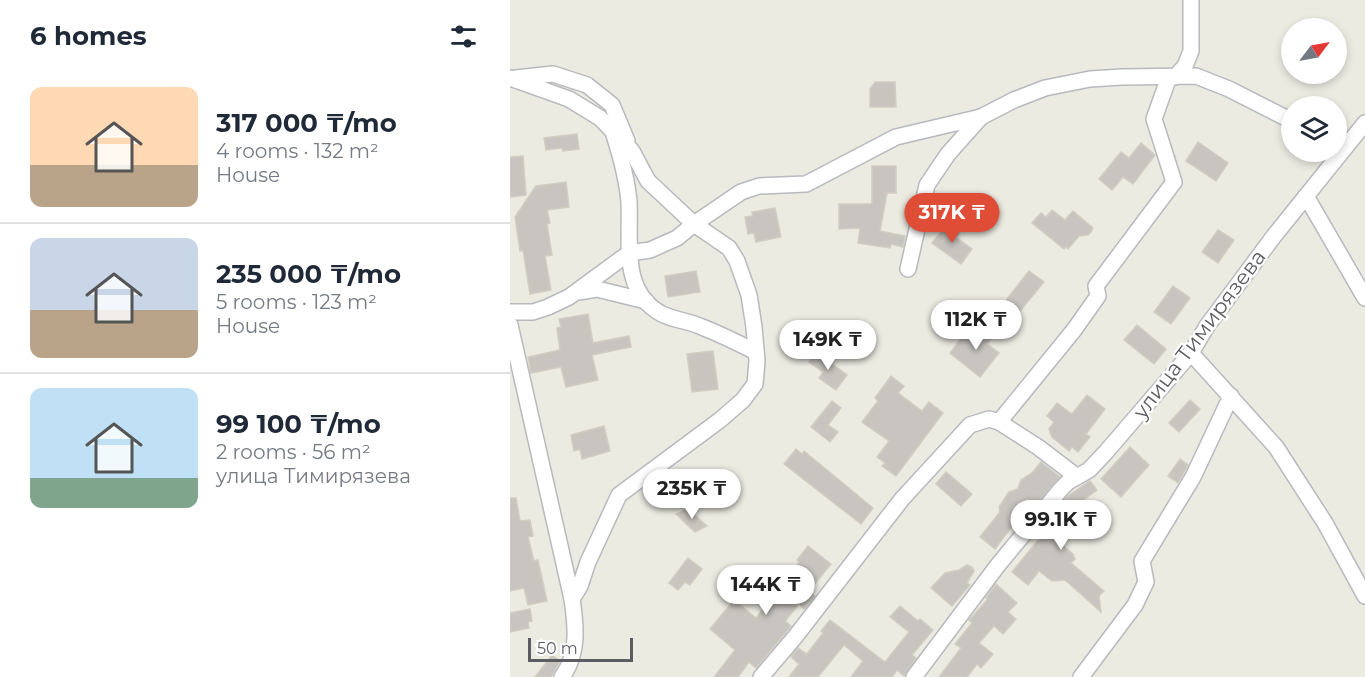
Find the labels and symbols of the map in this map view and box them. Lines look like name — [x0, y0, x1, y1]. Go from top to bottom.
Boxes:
north arrow — [1281, 18, 1347, 84]
pin: 317K ₸ — [903, 193, 1001, 244]
street label: улица Тимирязева — [1127, 245, 1271, 424]
pin: 112K ₸ — [927, 300, 1025, 351]
pin: 149K ₸ — [779, 320, 877, 371]
pin: 235K ₸ — [643, 469, 741, 520]
pin: 99.1K ₸ — [1006, 500, 1116, 551]
pin: 144K ₸ — [717, 565, 815, 616]
scale bar — [528, 635, 633, 662]

